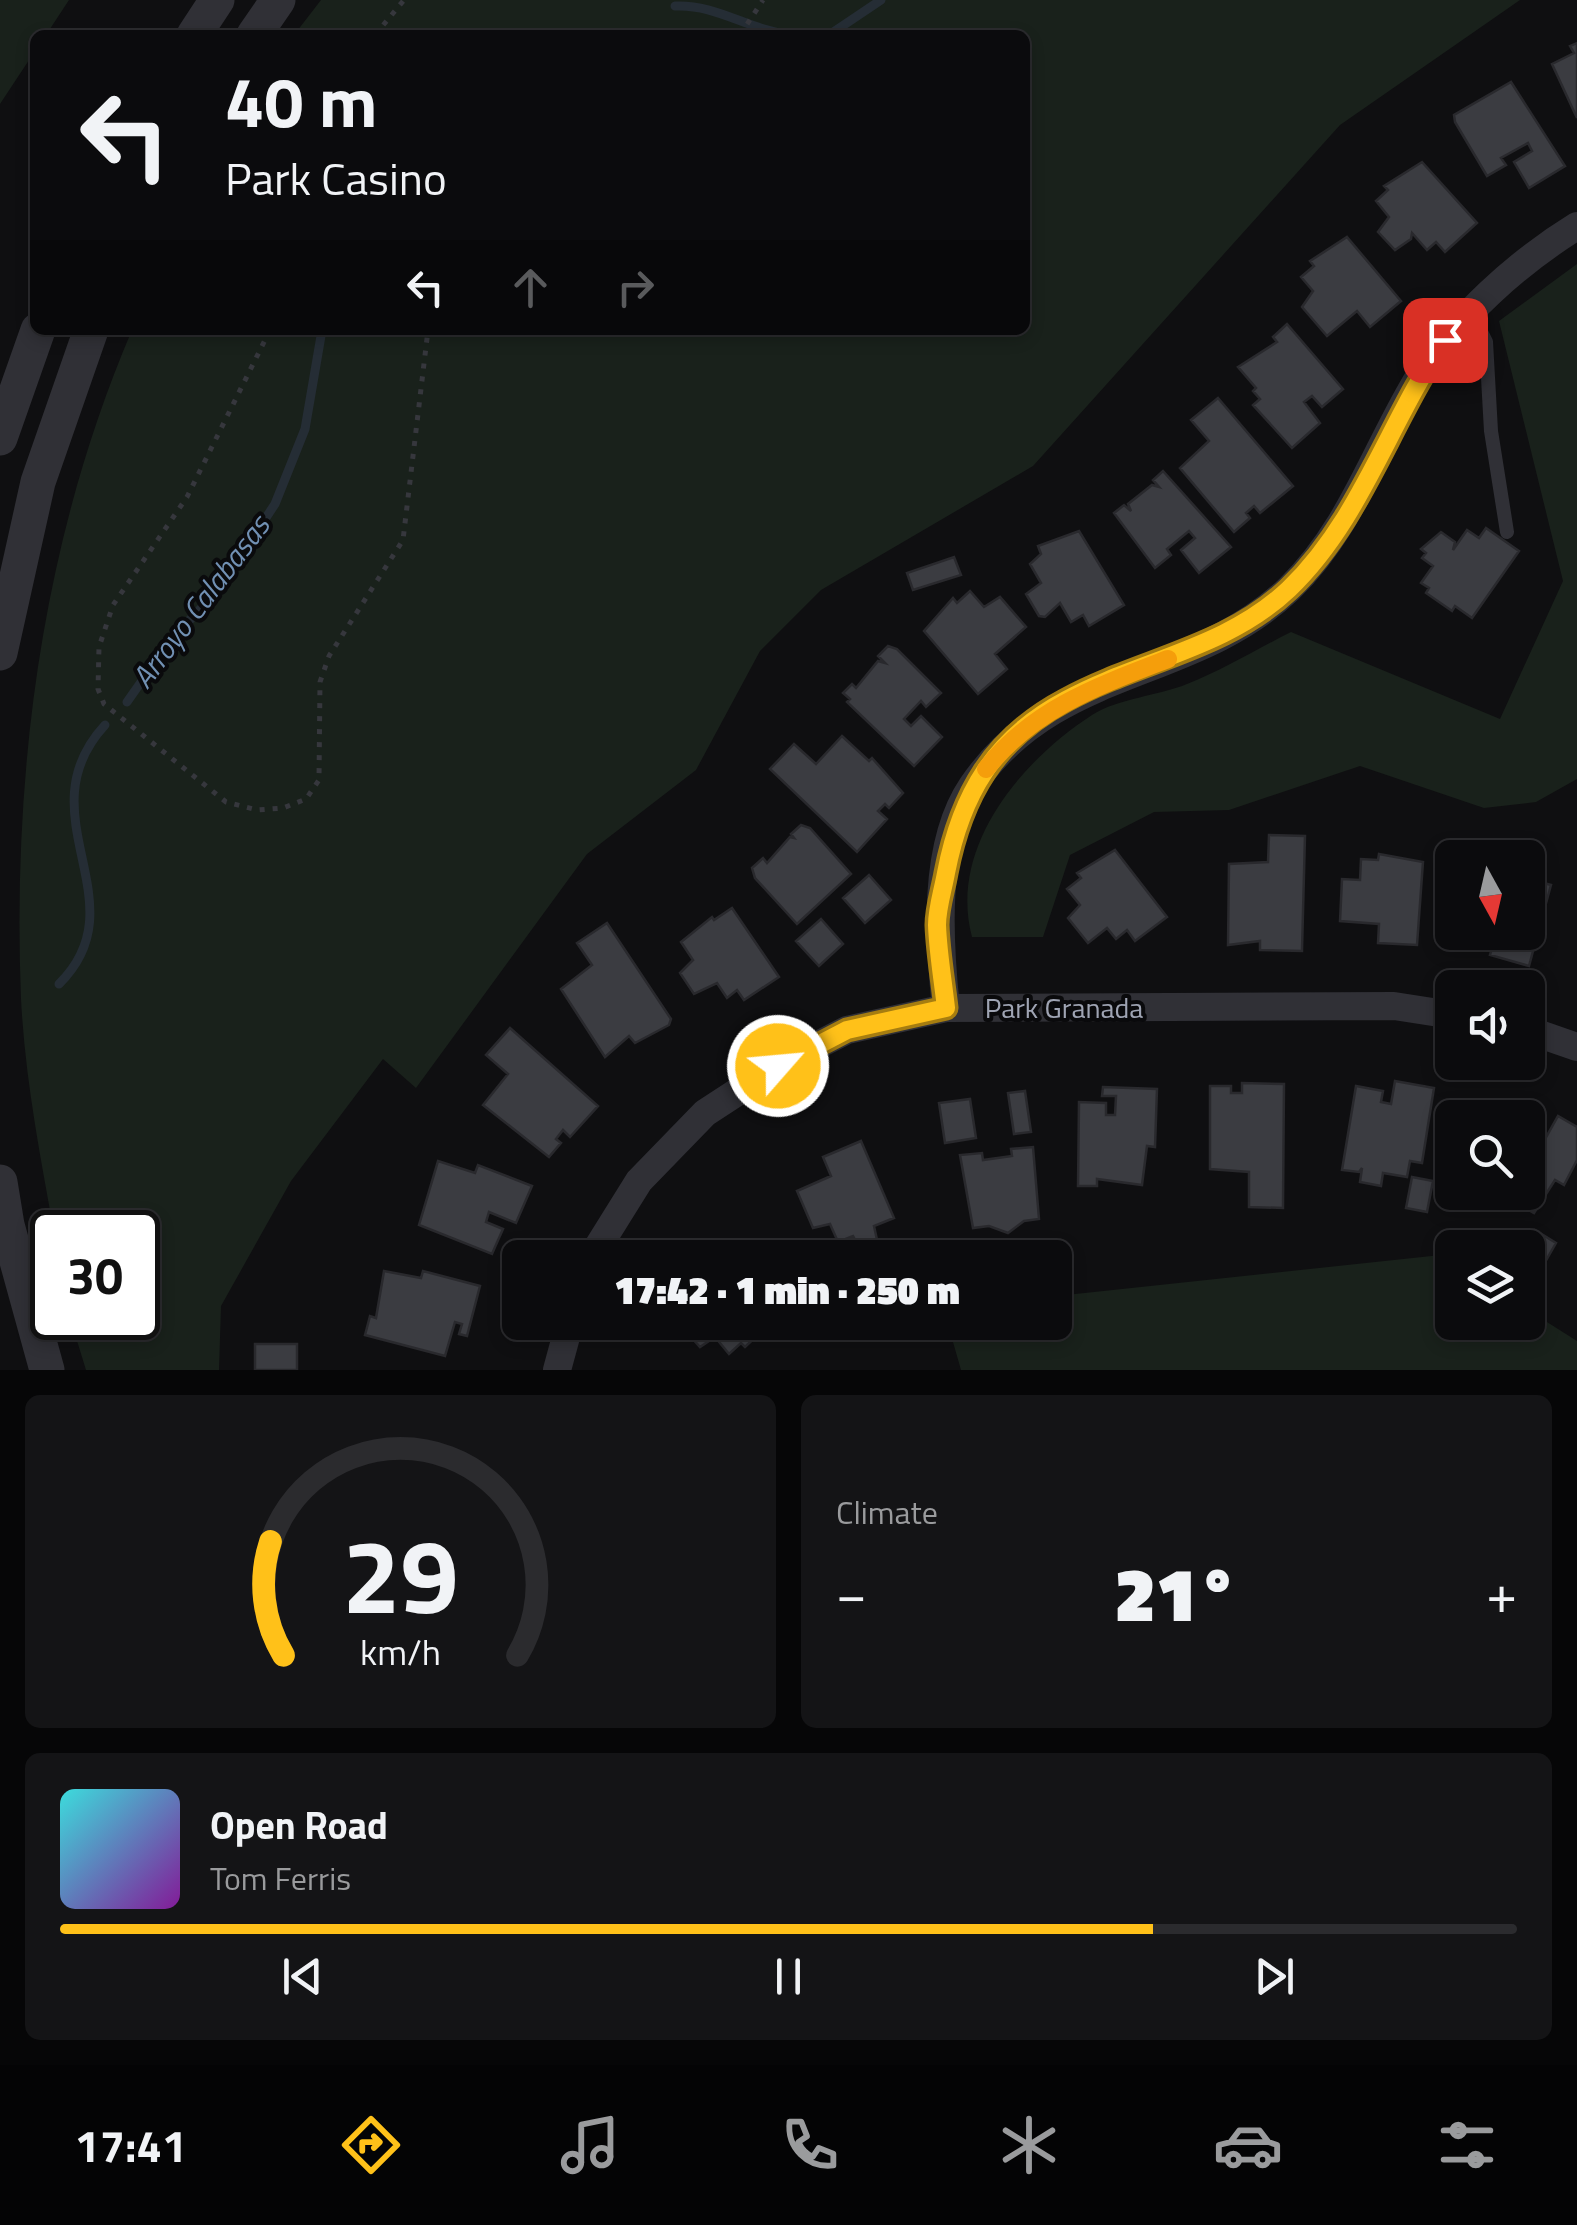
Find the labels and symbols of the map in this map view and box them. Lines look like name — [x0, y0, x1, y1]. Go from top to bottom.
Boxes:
pin — [1403, 298, 1488, 383]
water label: Arroyo Calabasas — [120, 503, 282, 698]
north arrow — [1435, 840, 1545, 950]
street label: Park Granada — [985, 986, 1143, 1029]
position arrow — [726, 1014, 830, 1118]
speed limit sign: 30 — [30, 1210, 160, 1340]

